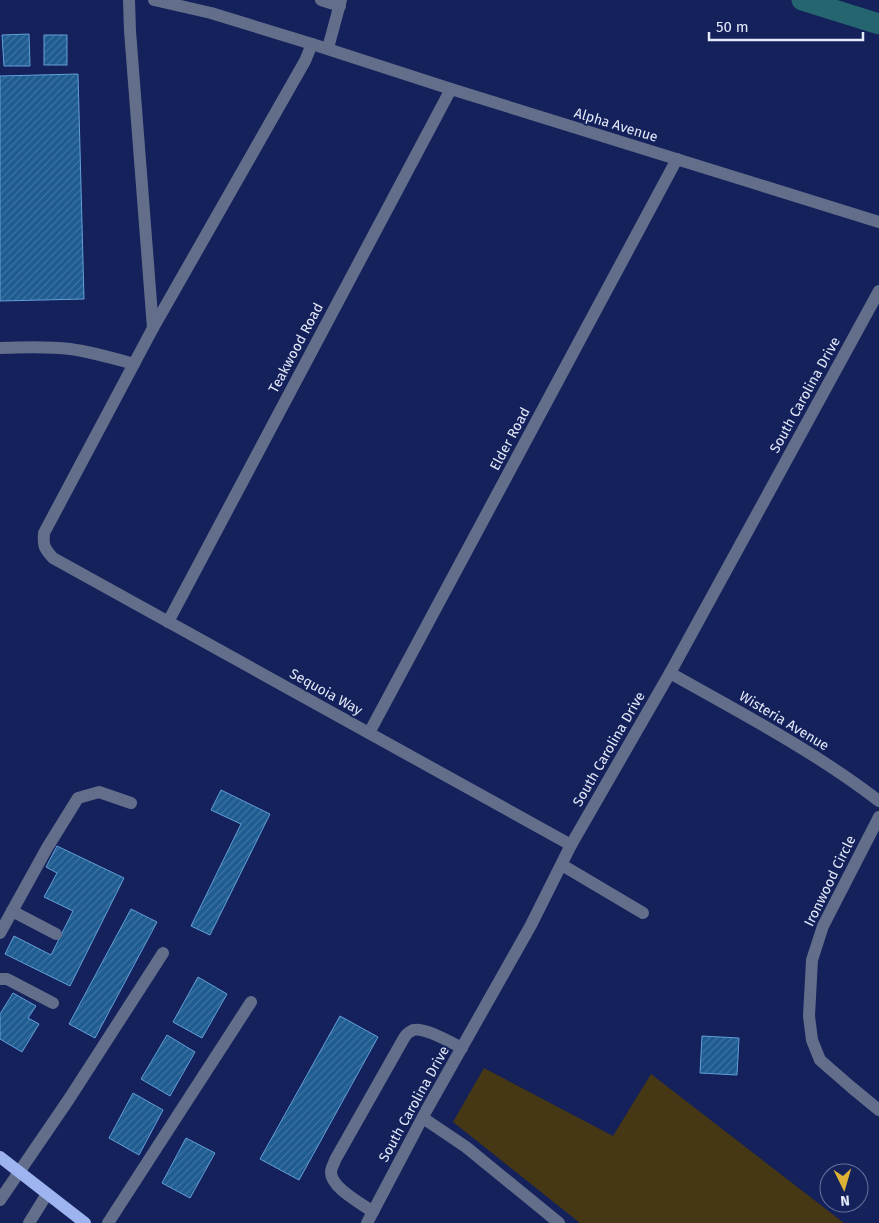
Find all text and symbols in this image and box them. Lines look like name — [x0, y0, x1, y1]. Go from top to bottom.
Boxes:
scale bar — [709, 10, 863, 42]
text: 50 m — [716, 18, 749, 36]
street label: Alpha Avenue — [572, 104, 660, 146]
street label: Teakwood Road — [265, 300, 327, 396]
street label: South Carolina Drive — [766, 334, 844, 456]
street label: Elder Road — [486, 405, 534, 473]
street label: Sequoia Way — [287, 665, 365, 719]
street label: Wisteria Avenue — [736, 688, 832, 754]
street label: South Carolina Drive — [569, 689, 649, 809]
street label: Ironwood Circle — [801, 833, 859, 929]
street label: South Carolina Drive — [375, 1043, 453, 1165]
north arrow — [819, 1163, 869, 1213]
text: N — [840, 1192, 850, 1209]

